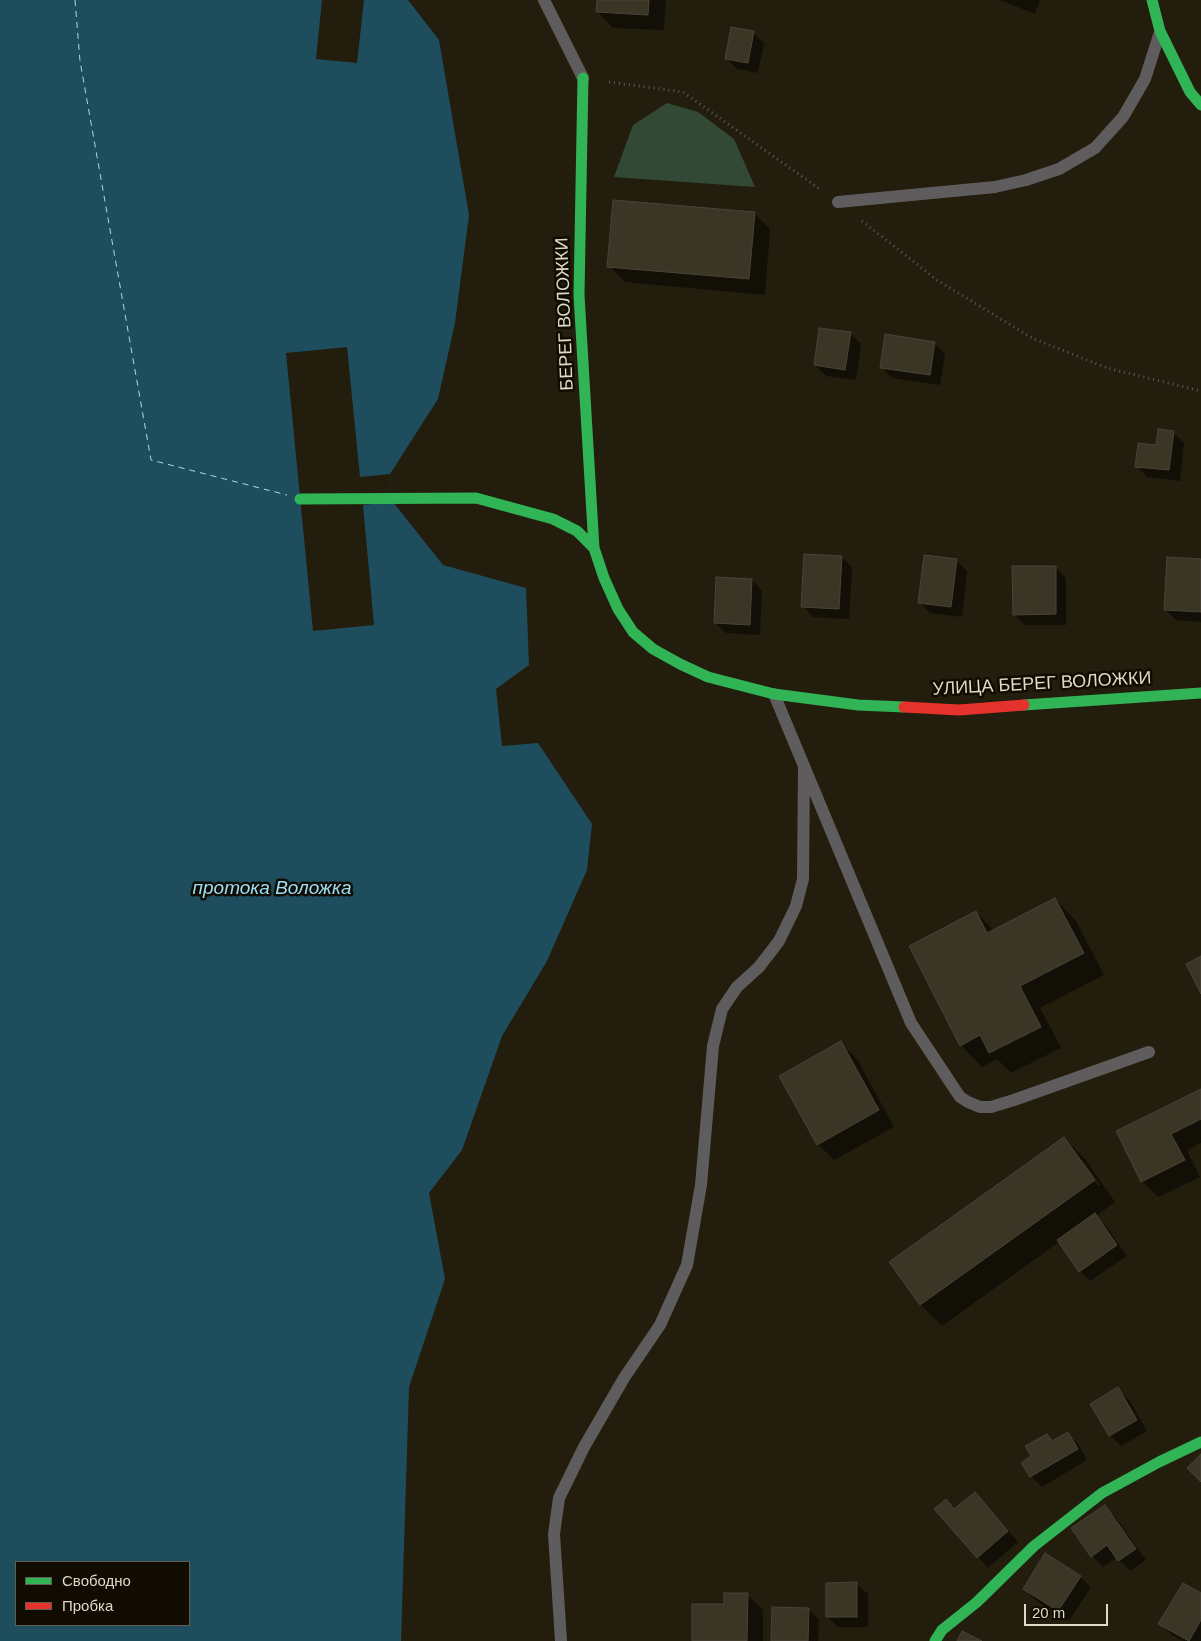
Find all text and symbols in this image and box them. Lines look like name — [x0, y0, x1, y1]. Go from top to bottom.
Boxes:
street label: БЕРЕГ ВОЛОЖКИ — [552, 237, 578, 391]
street label: УЛИЦА БЕРЕГ ВОЛОЖКИ — [932, 667, 1152, 701]
water label: протока Воложка — [193, 878, 351, 900]
legend — [15, 1561, 190, 1626]
text: Свободно — [62, 1572, 131, 1589]
scale bar — [1026, 1594, 1110, 1626]
text: Пробка — [62, 1597, 113, 1614]
text: 20 m — [1032, 1604, 1065, 1621]

